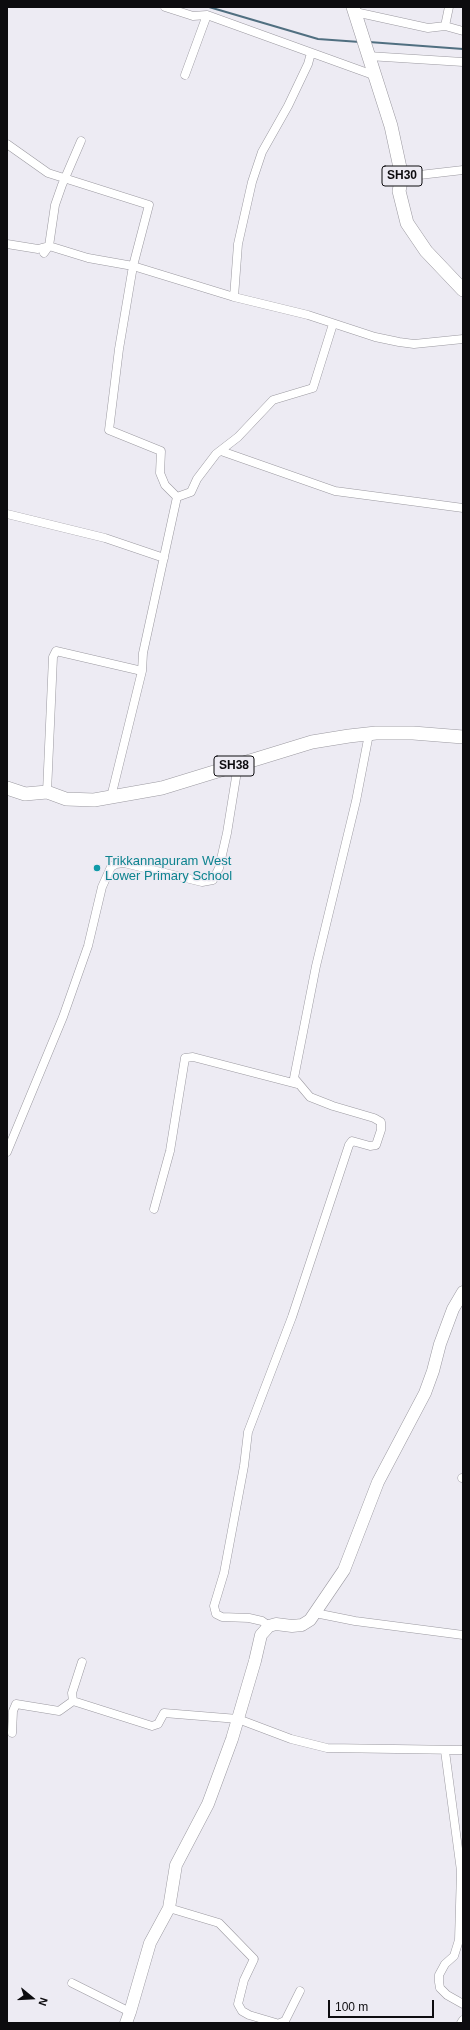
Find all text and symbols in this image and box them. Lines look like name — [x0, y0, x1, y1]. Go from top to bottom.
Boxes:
road number: SH30 — [382, 166, 422, 186]
road number: SH38 — [214, 756, 254, 776]
place label: Trikkannapuram West Lower Primary School — [105, 853, 232, 884]
marker: Trikkannapuram West Lower Primary School — [92, 863, 102, 873]
north arrow — [12, 1978, 52, 2018]
scale bar — [330, 1992, 436, 2018]
text: N — [36, 1996, 50, 2007]
text: 100 m — [335, 2000, 368, 2014]

